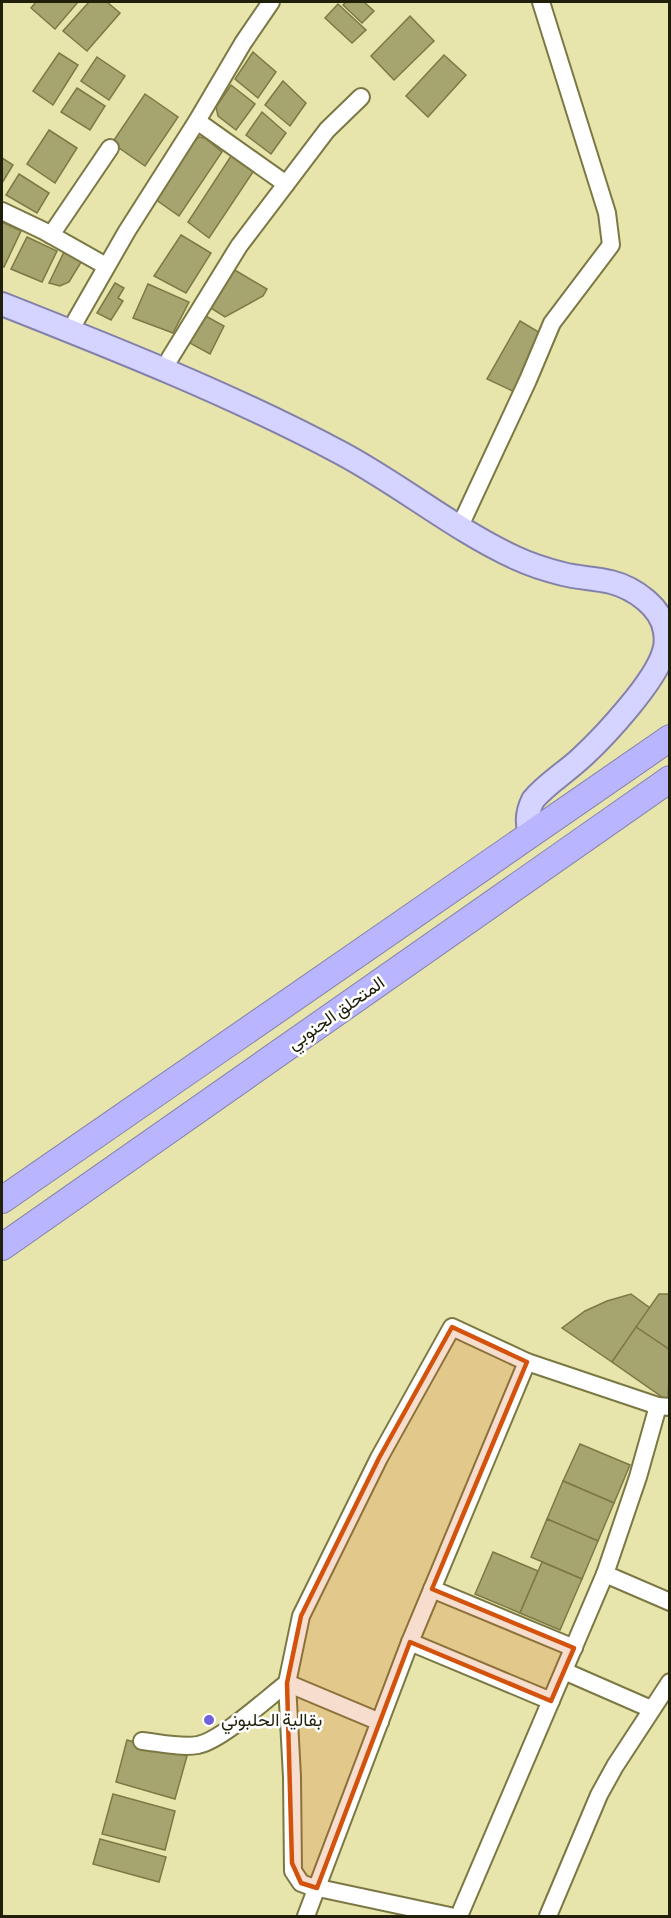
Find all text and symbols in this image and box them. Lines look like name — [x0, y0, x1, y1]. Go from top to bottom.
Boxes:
street label: المتحلق الجنوبي — [284, 972, 391, 1058]
place label: بقالية الحلبوني — [221, 1710, 322, 1735]
marker: بقالية الحلبوني — [202, 1713, 216, 1727]

